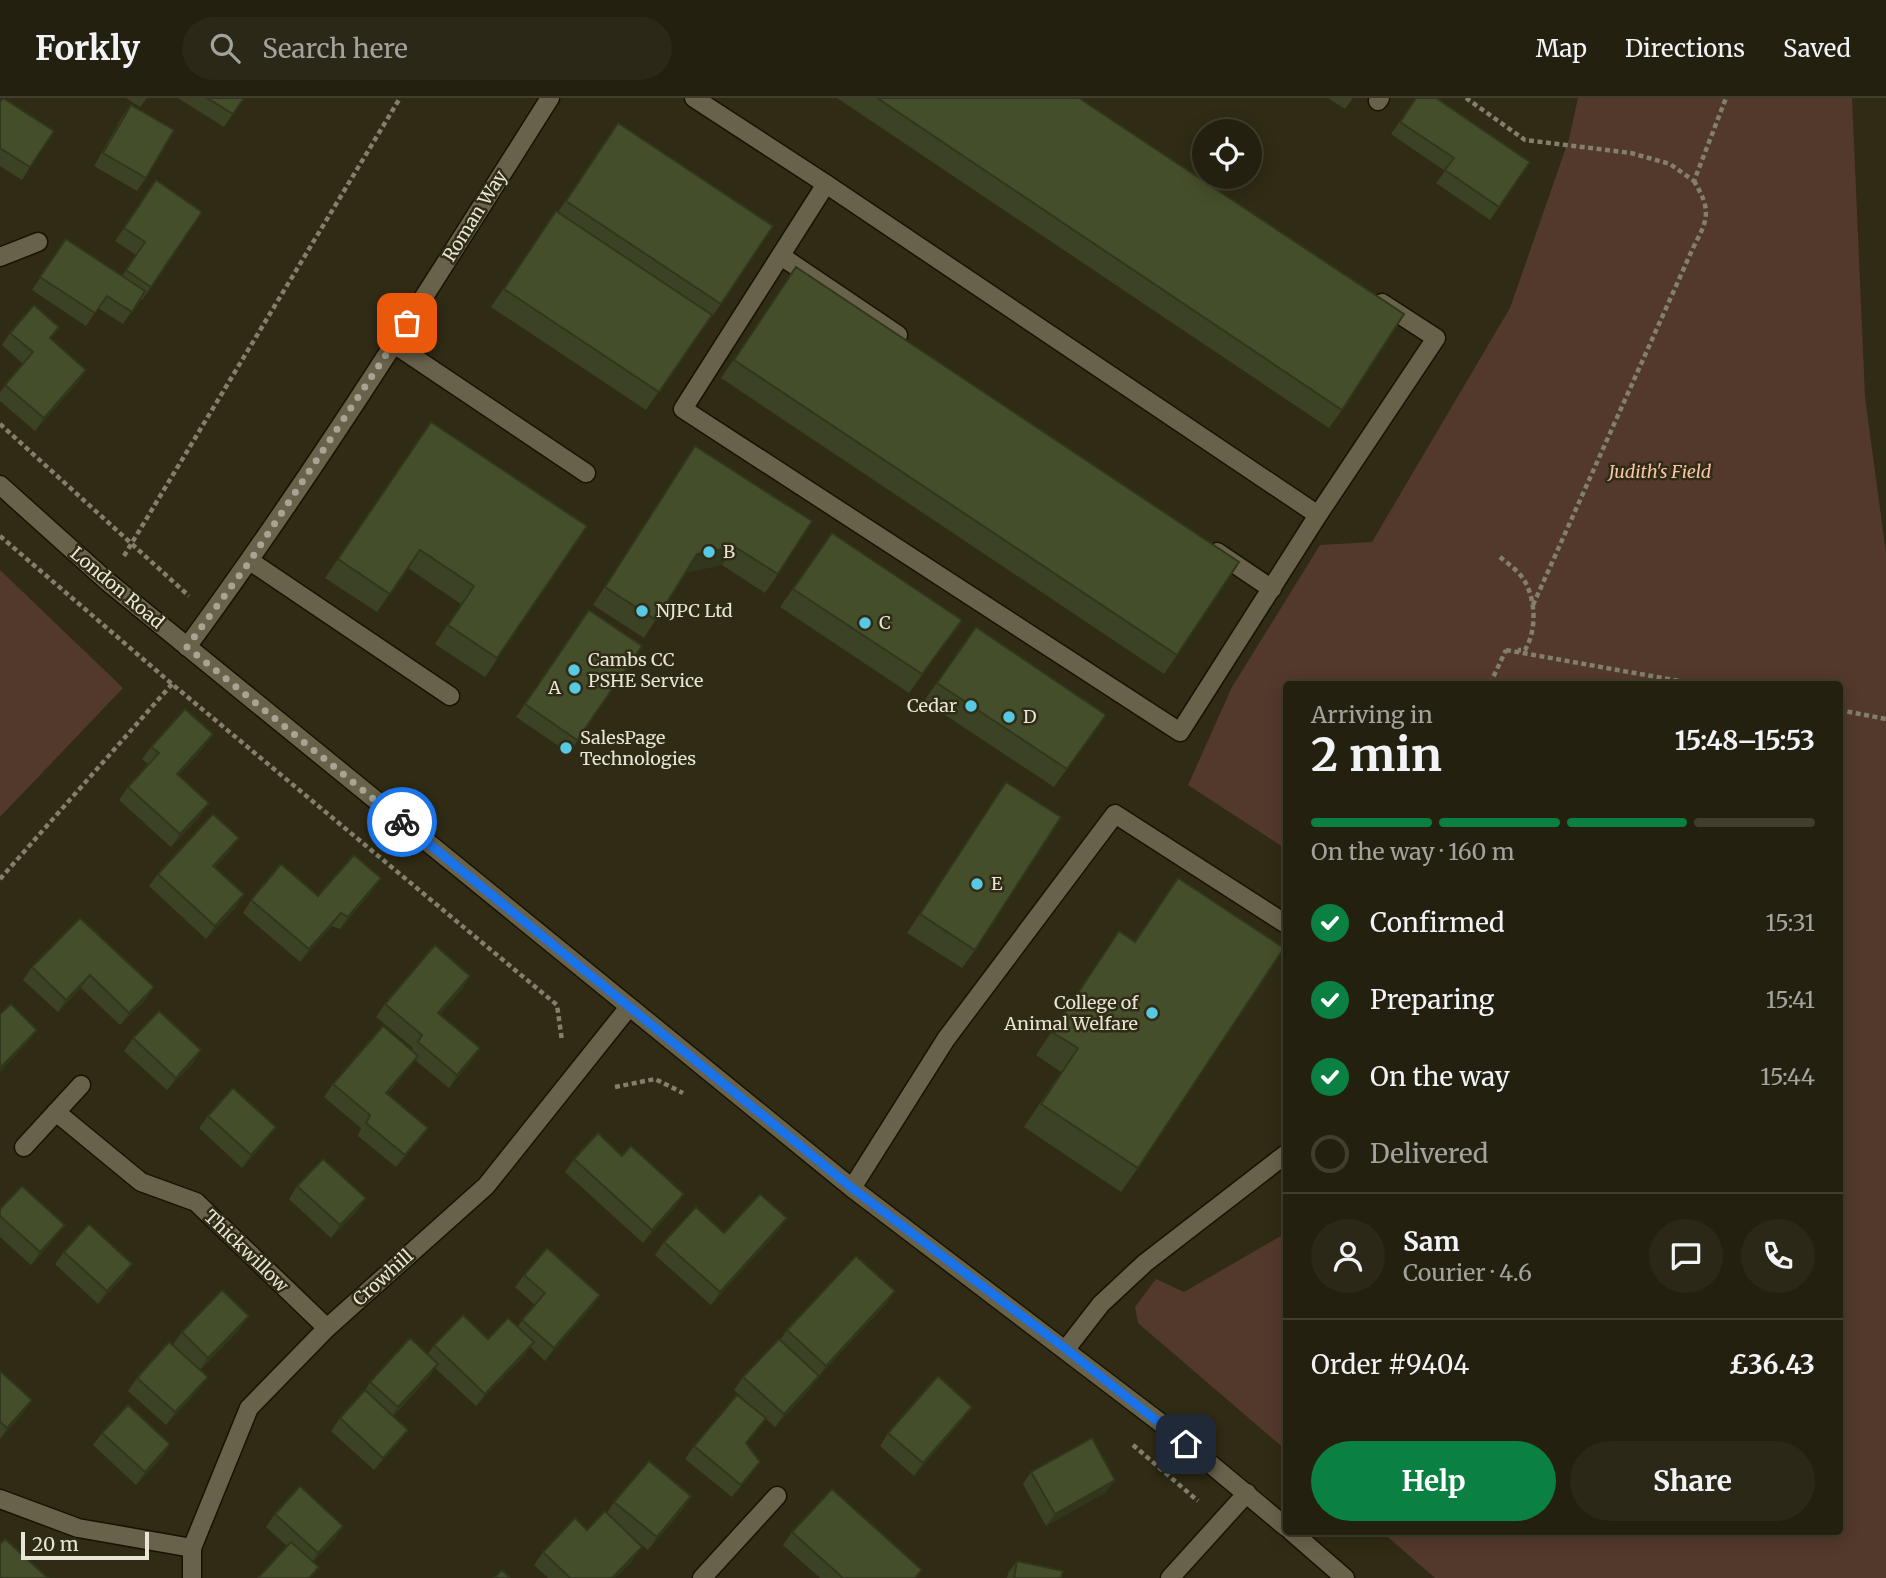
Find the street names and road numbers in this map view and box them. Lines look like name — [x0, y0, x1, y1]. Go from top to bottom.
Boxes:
street label: Roman Way — [437, 165, 512, 266]
street label: London Road — [66, 542, 169, 634]
street label: Thickwillow — [199, 1205, 294, 1297]
street label: Crowhill — [348, 1244, 418, 1311]

